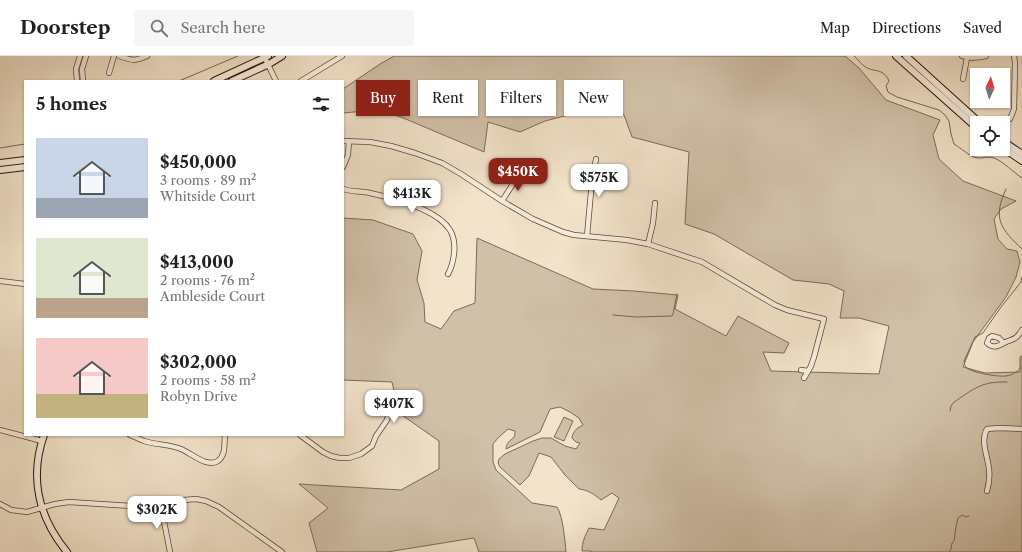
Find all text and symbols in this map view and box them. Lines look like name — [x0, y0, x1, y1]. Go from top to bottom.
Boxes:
search box — [134, 10, 414, 46]
text: Doorstep — [20, 16, 110, 39]
icon: search — [148, 17, 170, 39]
text: Search here — [180, 18, 265, 37]
text: Map — [820, 19, 850, 37]
text: Directions — [872, 19, 941, 37]
text: Saved — [963, 19, 1002, 37]
north arrow — [970, 68, 1010, 108]
map controls — [970, 68, 1010, 156]
chip: Buy — [356, 80, 410, 116]
chip: Rent — [418, 80, 478, 116]
chip: Filters — [486, 80, 556, 116]
chip: New — [564, 80, 623, 116]
icon: filters — [310, 93, 332, 115]
text: 5 homes — [36, 94, 107, 114]
button: locate — [970, 116, 1010, 156]
text: $450,000 — [160, 152, 237, 172]
icon: home — [68, 154, 116, 202]
pin: $450K — [490, 158, 546, 192]
text: $450K — [498, 163, 538, 179]
pin: $575K — [571, 164, 627, 198]
text: $575K — [580, 169, 618, 185]
text: 3 rooms · 89 m² — [160, 172, 256, 188]
pin: $413K — [384, 180, 440, 214]
text: $413K — [393, 185, 431, 201]
text: Whitside Court — [160, 188, 256, 204]
text: $413,000 — [160, 252, 234, 272]
icon: home — [68, 254, 116, 302]
text: 2 rooms · 76 m² — [160, 272, 255, 288]
text: Ambleside Court — [160, 288, 265, 304]
text: $302,000 — [160, 352, 237, 372]
icon: home — [68, 354, 116, 402]
text: 2 rooms · 58 m² — [160, 372, 256, 388]
text: Robyn Drive — [160, 388, 238, 404]
pin: $407K — [366, 390, 422, 424]
text: $407K — [374, 395, 414, 411]
pin: $302K — [129, 496, 185, 530]
text: $302K — [137, 501, 177, 517]

